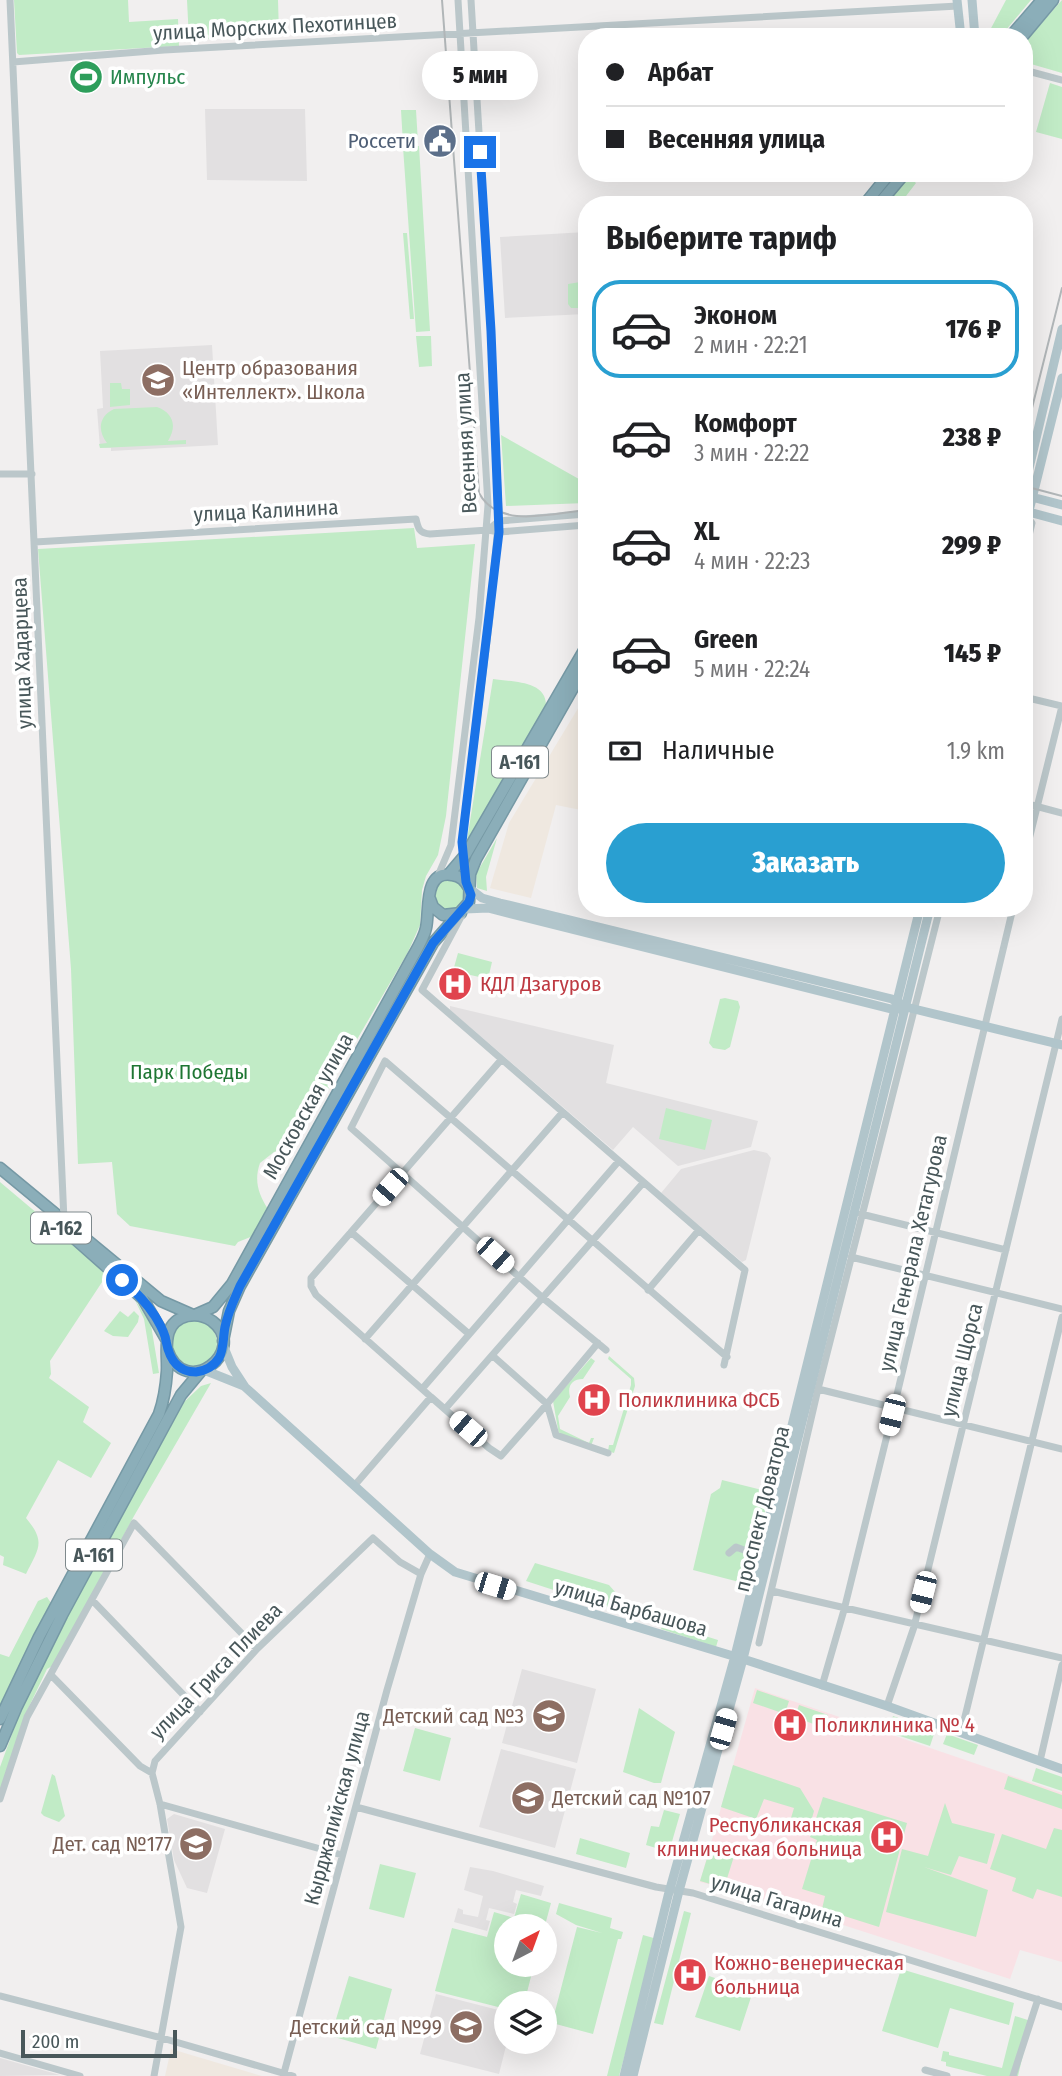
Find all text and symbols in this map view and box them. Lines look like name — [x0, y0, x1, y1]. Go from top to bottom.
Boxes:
street label: улица Морских Пехотинцев — [152, 8, 398, 46]
callout: 5 мин — [422, 51, 538, 100]
text: Арбат — [648, 57, 713, 88]
sports icon: Импульс — [67, 58, 105, 96]
text: 5 мин — [453, 61, 507, 89]
place label: Импульс — [110, 64, 185, 90]
public building icon: Россети — [421, 122, 459, 160]
text: Весенняя улица — [648, 124, 825, 155]
place label: Россети — [348, 128, 416, 154]
route end — [464, 136, 496, 168]
text: Выберите тариф — [606, 219, 837, 257]
icon: car — [610, 298, 673, 361]
text: Эконом — [694, 300, 777, 331]
text: 176 ₽ — [946, 314, 1001, 345]
text: 2 мин · 22:21 — [694, 331, 808, 359]
place label: Центр образования «Интеллект». Школа — [182, 355, 365, 405]
school or university icon: Центр образования «Интеллект». Школа — [139, 361, 177, 399]
street label: Весенняя улица — [449, 372, 483, 514]
icon: car — [610, 406, 673, 469]
text: Комфорт — [694, 408, 797, 439]
text: 238 ₽ — [943, 422, 1001, 453]
text: 3 мин · 22:22 — [694, 439, 810, 467]
street label: улица Калинина — [193, 494, 339, 528]
icon: car — [610, 514, 673, 577]
text: XL — [694, 516, 720, 547]
text: 299 ₽ — [942, 530, 1001, 561]
text: 4 мин · 22:23 — [694, 547, 810, 575]
street label: улица Хадарцева — [6, 577, 38, 729]
icon: car — [610, 622, 673, 685]
text: Green — [694, 624, 758, 655]
text: 145 ₽ — [944, 638, 1001, 669]
text: 5 мин · 22:24 — [694, 655, 810, 683]
icon: cash — [606, 732, 644, 770]
text: Наличные — [662, 735, 775, 766]
text: 1.9 km — [947, 737, 1005, 765]
road number: А-161 — [492, 747, 548, 778]
button: Заказать — [606, 823, 1005, 903]
hospital icon: КДЛ Дзагуров — [436, 965, 474, 1003]
place label: КДЛ Дзагуров — [480, 971, 602, 997]
street label: Московская улица — [257, 1028, 359, 1184]
park label: Парк Победы — [130, 1059, 248, 1085]
street label: улица Генерала Хетагурова — [873, 1132, 953, 1374]
car — [369, 1164, 412, 1210]
road number: А-162 — [31, 1212, 91, 1244]
car — [473, 1233, 518, 1277]
route start — [106, 1264, 138, 1296]
street label: улица Щорса — [935, 1300, 989, 1420]
hospital icon: Поликлиника ФСБ — [575, 1381, 613, 1419]
place label: Поликлиника ФСБ — [618, 1387, 780, 1413]
car — [877, 1392, 908, 1438]
car — [446, 1407, 491, 1451]
street label: проспект Доватора — [729, 1423, 795, 1595]
road number: А-161 — [66, 1540, 122, 1570]
car — [908, 1569, 939, 1615]
car — [472, 1570, 519, 1602]
street label: улица Барбашова — [552, 1574, 710, 1642]
street label: улица Гриса Плиева — [144, 1597, 288, 1745]
school or university icon: Детский сад №3 — [530, 1697, 568, 1735]
place label: Детский сад №3 — [382, 1703, 524, 1729]
car — [708, 1706, 739, 1752]
hospital icon: Поликлиника № 4 — [771, 1706, 809, 1744]
street label: Кырджалийская улица — [299, 1708, 375, 1908]
place label: Поликлиника № 4 — [814, 1712, 975, 1738]
school or university icon: Детский сад №107 — [509, 1779, 547, 1817]
place label: Детский сад №107 — [551, 1785, 711, 1811]
place label: Республиканская клиническая больница — [657, 1812, 862, 1862]
hospital icon: Республиканская клиническая больница — [868, 1818, 906, 1856]
school or university icon: Дет. сад №177 — [177, 1825, 215, 1863]
place label: Дет. сад №177 — [52, 1831, 172, 1857]
street label: улица Гагарина — [708, 1869, 846, 1933]
north arrow — [494, 1914, 556, 1978]
map controls — [494, 1914, 557, 2054]
place label: Кожно-венерическая больница — [714, 1950, 904, 2000]
hospital icon: Кожно-венерическая больница — [671, 1956, 709, 1994]
button: layers — [494, 1991, 557, 2054]
school or university icon: Детский сад №99 — [447, 2008, 485, 2046]
place label: Детский сад №99 — [289, 2014, 442, 2040]
scale bar — [21, 2027, 177, 2059]
text: 200 m — [32, 2030, 79, 2053]

